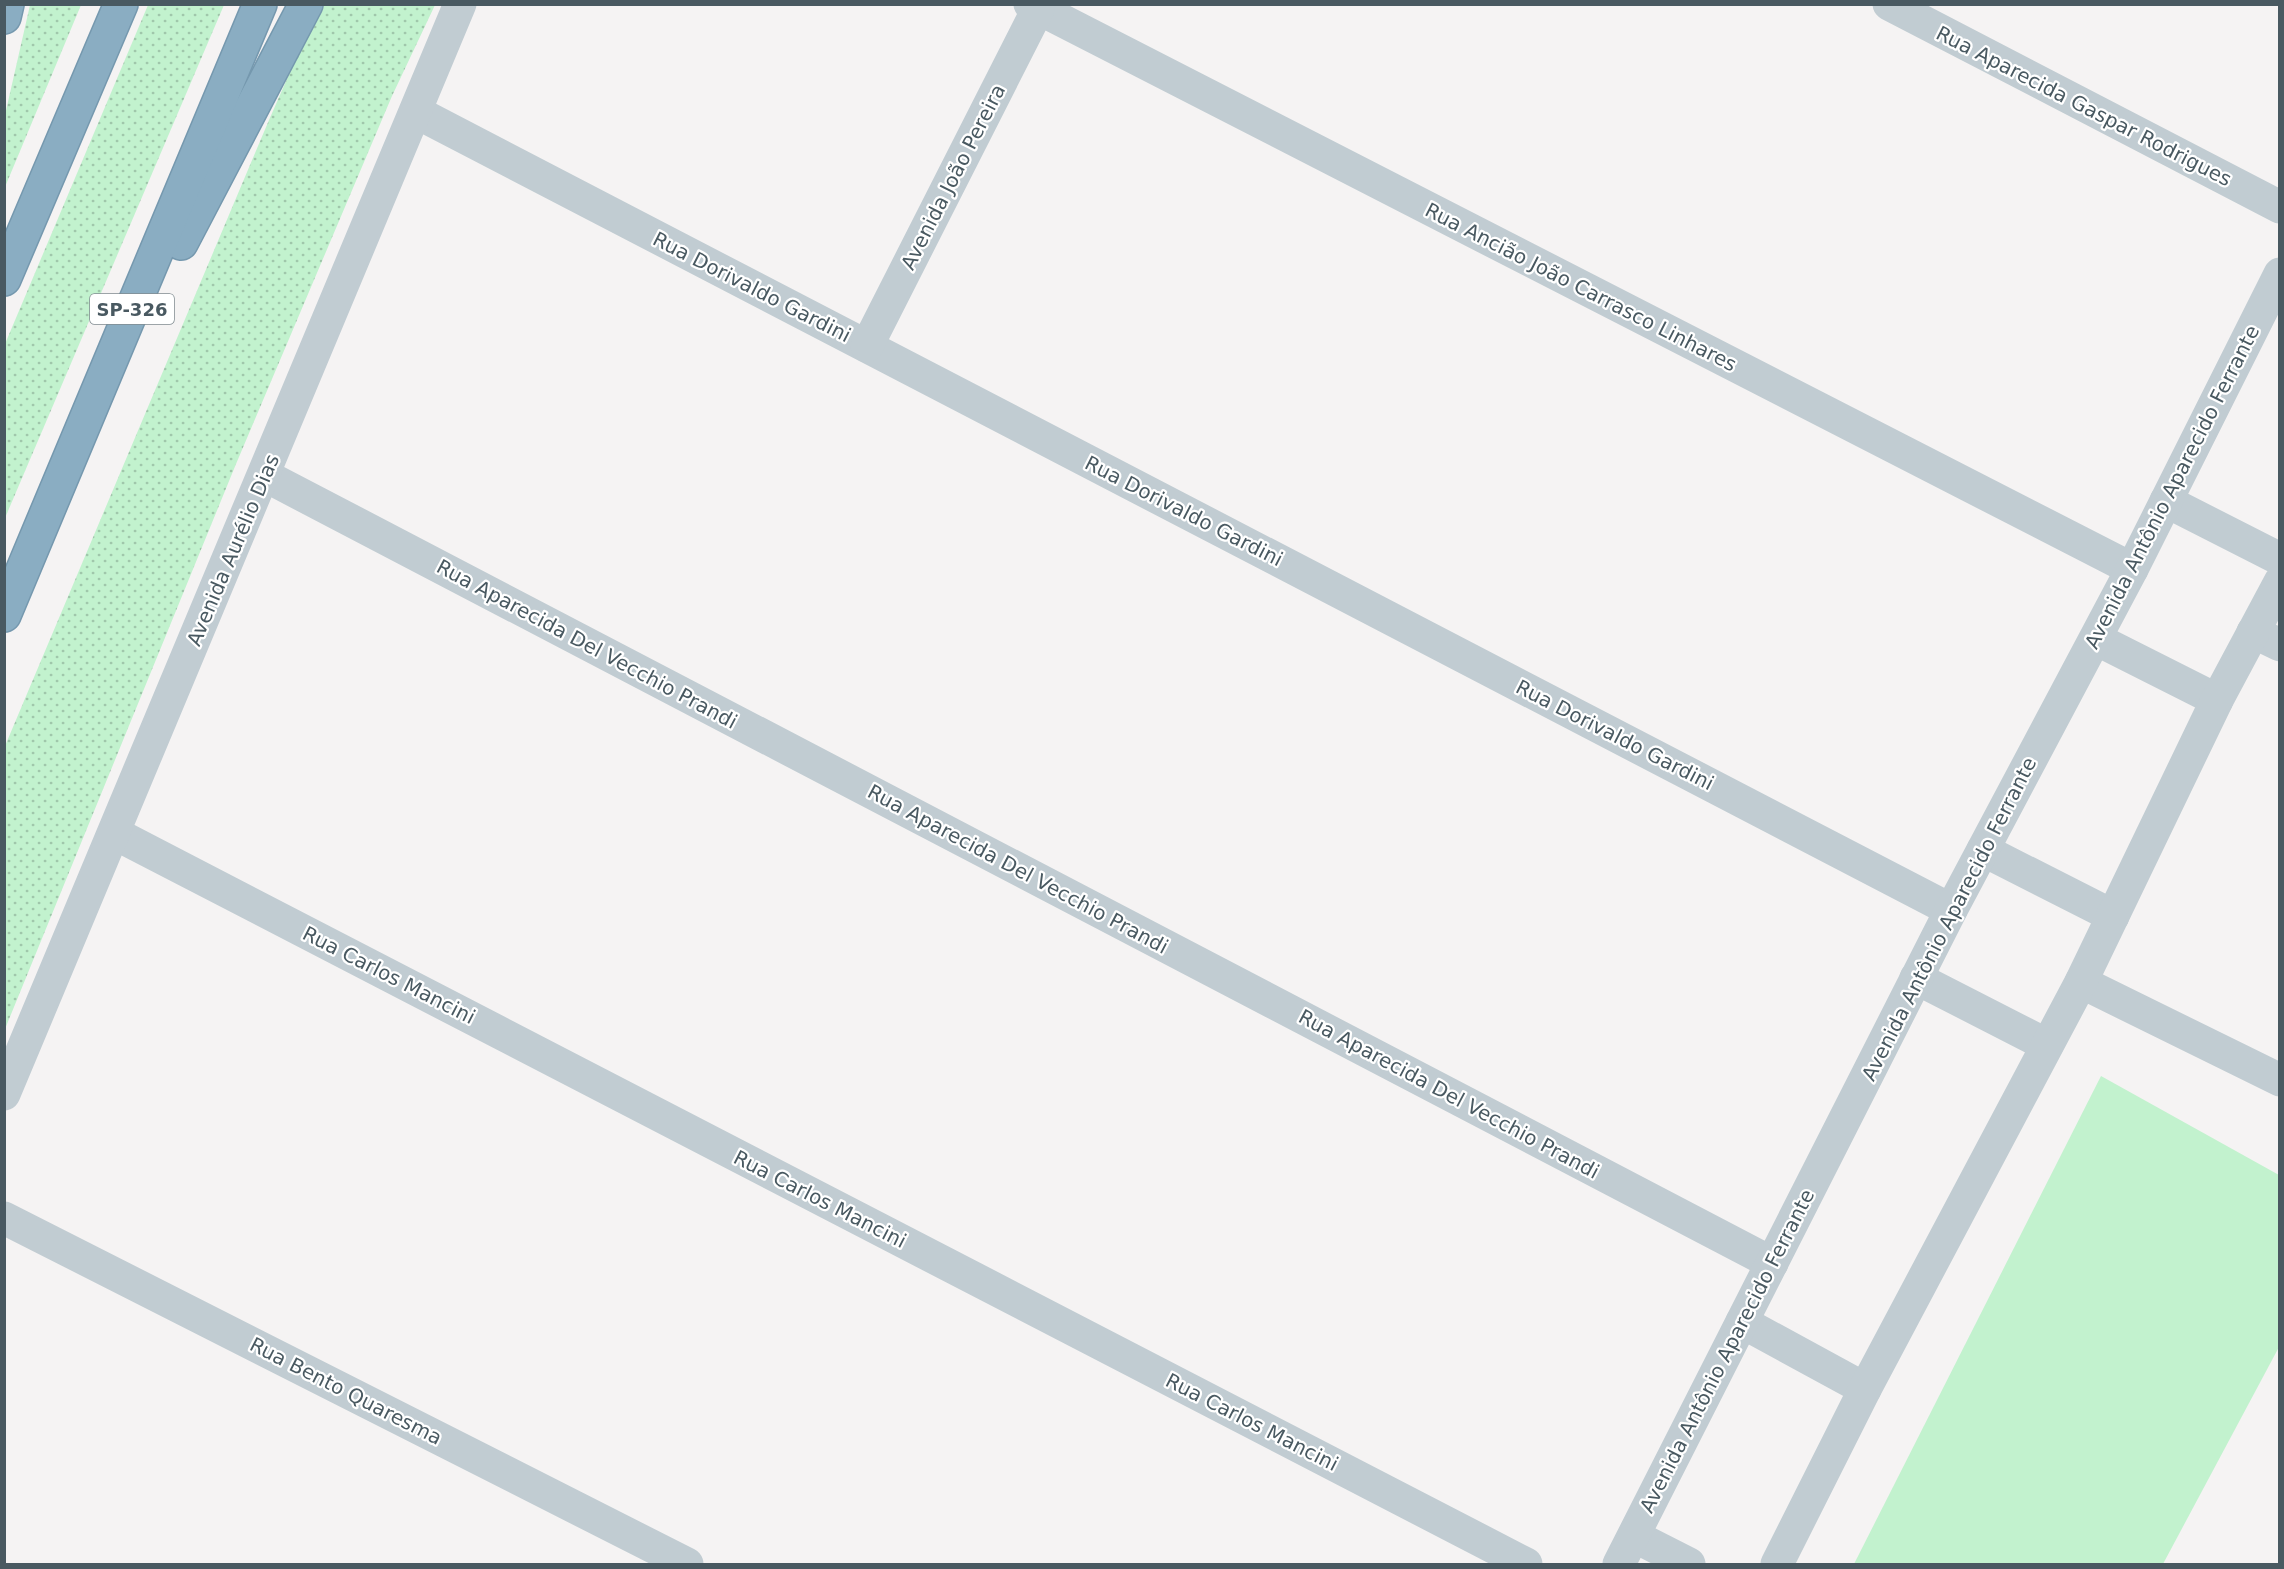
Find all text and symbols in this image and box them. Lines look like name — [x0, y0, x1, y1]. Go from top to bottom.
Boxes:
street label: Rua Aparecida Gaspar Rodrigues — [1932, 21, 2236, 191]
street label: Avenida João Pereira — [896, 80, 1010, 274]
street label: Rua Ancião João Carrasco Linhares — [1421, 198, 1741, 376]
street label: Rua Dorivaldo Gardini — [649, 227, 855, 347]
road number: SP-326 — [90, 294, 174, 324]
street label: Avenida Antônio Aparecido Ferrante — [2080, 321, 2264, 653]
street label: Avenida Aurélio Dias — [182, 451, 284, 649]
street label: Rua Dorivaldo Gardini — [1081, 451, 1287, 571]
street label: Rua Aparecida Del Vecchio Prandi — [433, 554, 741, 734]
street label: Rua Dorivaldo Gardini — [1512, 675, 1718, 795]
street label: Avenida Antônio Aparecido Ferrante — [1857, 753, 2041, 1085]
street label: Rua Aparecida Del Vecchio Prandi — [864, 779, 1172, 959]
street label: Rua Carlos Mancini — [299, 921, 479, 1029]
street label: Rua Aparecida Del Vecchio Prandi — [1295, 1004, 1603, 1184]
street label: Rua Carlos Mancini — [730, 1145, 910, 1253]
street label: Avenida Antônio Aparecido Ferrante — [1635, 1185, 1819, 1517]
street label: Rua Bento Quaresma — [246, 1332, 446, 1450]
street label: Rua Carlos Mancini — [1162, 1368, 1342, 1476]

